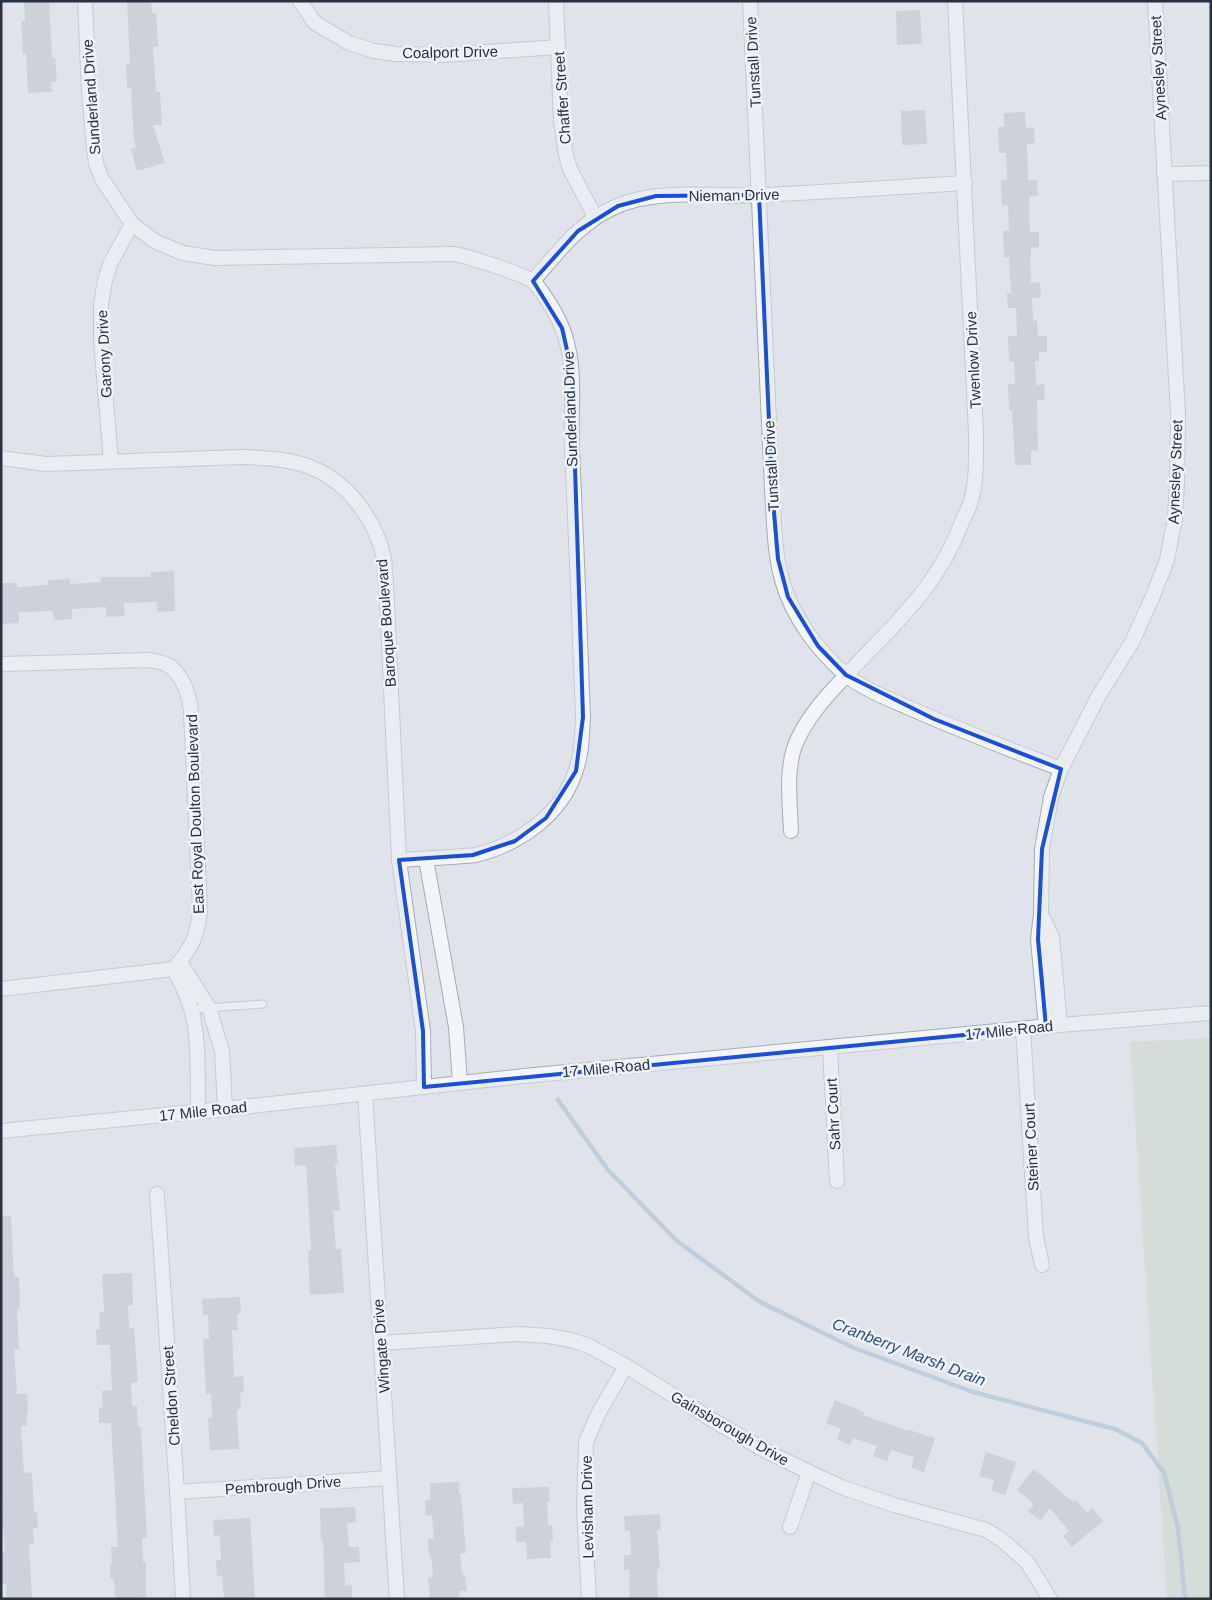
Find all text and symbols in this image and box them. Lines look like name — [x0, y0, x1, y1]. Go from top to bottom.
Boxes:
street label: Aynesley Street — [1147, 14, 1169, 121]
street label: Tunstall Drive — [742, 16, 764, 108]
street label: Sunderland Drive — [78, 39, 104, 155]
street label: Coalport Drive — [402, 43, 498, 61]
street label: Chaffer Street — [550, 50, 574, 145]
street label: Nieman Drive — [688, 186, 780, 204]
street label: Garony Drive — [93, 309, 115, 399]
street label: Twenlow Drive — [962, 311, 984, 409]
street label: Sunderland Drive — [559, 351, 581, 467]
street label: Aynesley Street — [1165, 419, 1185, 525]
street label: Tunstall Drive — [760, 420, 782, 512]
street label: Baroque Boulevard — [373, 558, 399, 688]
street label: East Royal Doulton Boulevard — [183, 714, 207, 914]
street label: 17 Mile Road — [964, 1017, 1054, 1043]
street label: 17 Mile Road — [561, 1056, 651, 1080]
street label: Sahr Court — [823, 1077, 843, 1151]
street label: 17 Mile Road — [158, 1098, 248, 1124]
street label: Steiner Court — [1020, 1102, 1042, 1192]
street label: Wingate Drive — [369, 1298, 393, 1394]
water label: Cranberry Marsh Drain — [830, 1315, 988, 1389]
street label: Cheldon Street — [159, 1345, 183, 1447]
street label: Gainsborough Drive — [668, 1387, 792, 1469]
street label: Levisham Drive — [578, 1455, 596, 1559]
street label: Pembrough Drive — [224, 1472, 342, 1498]

